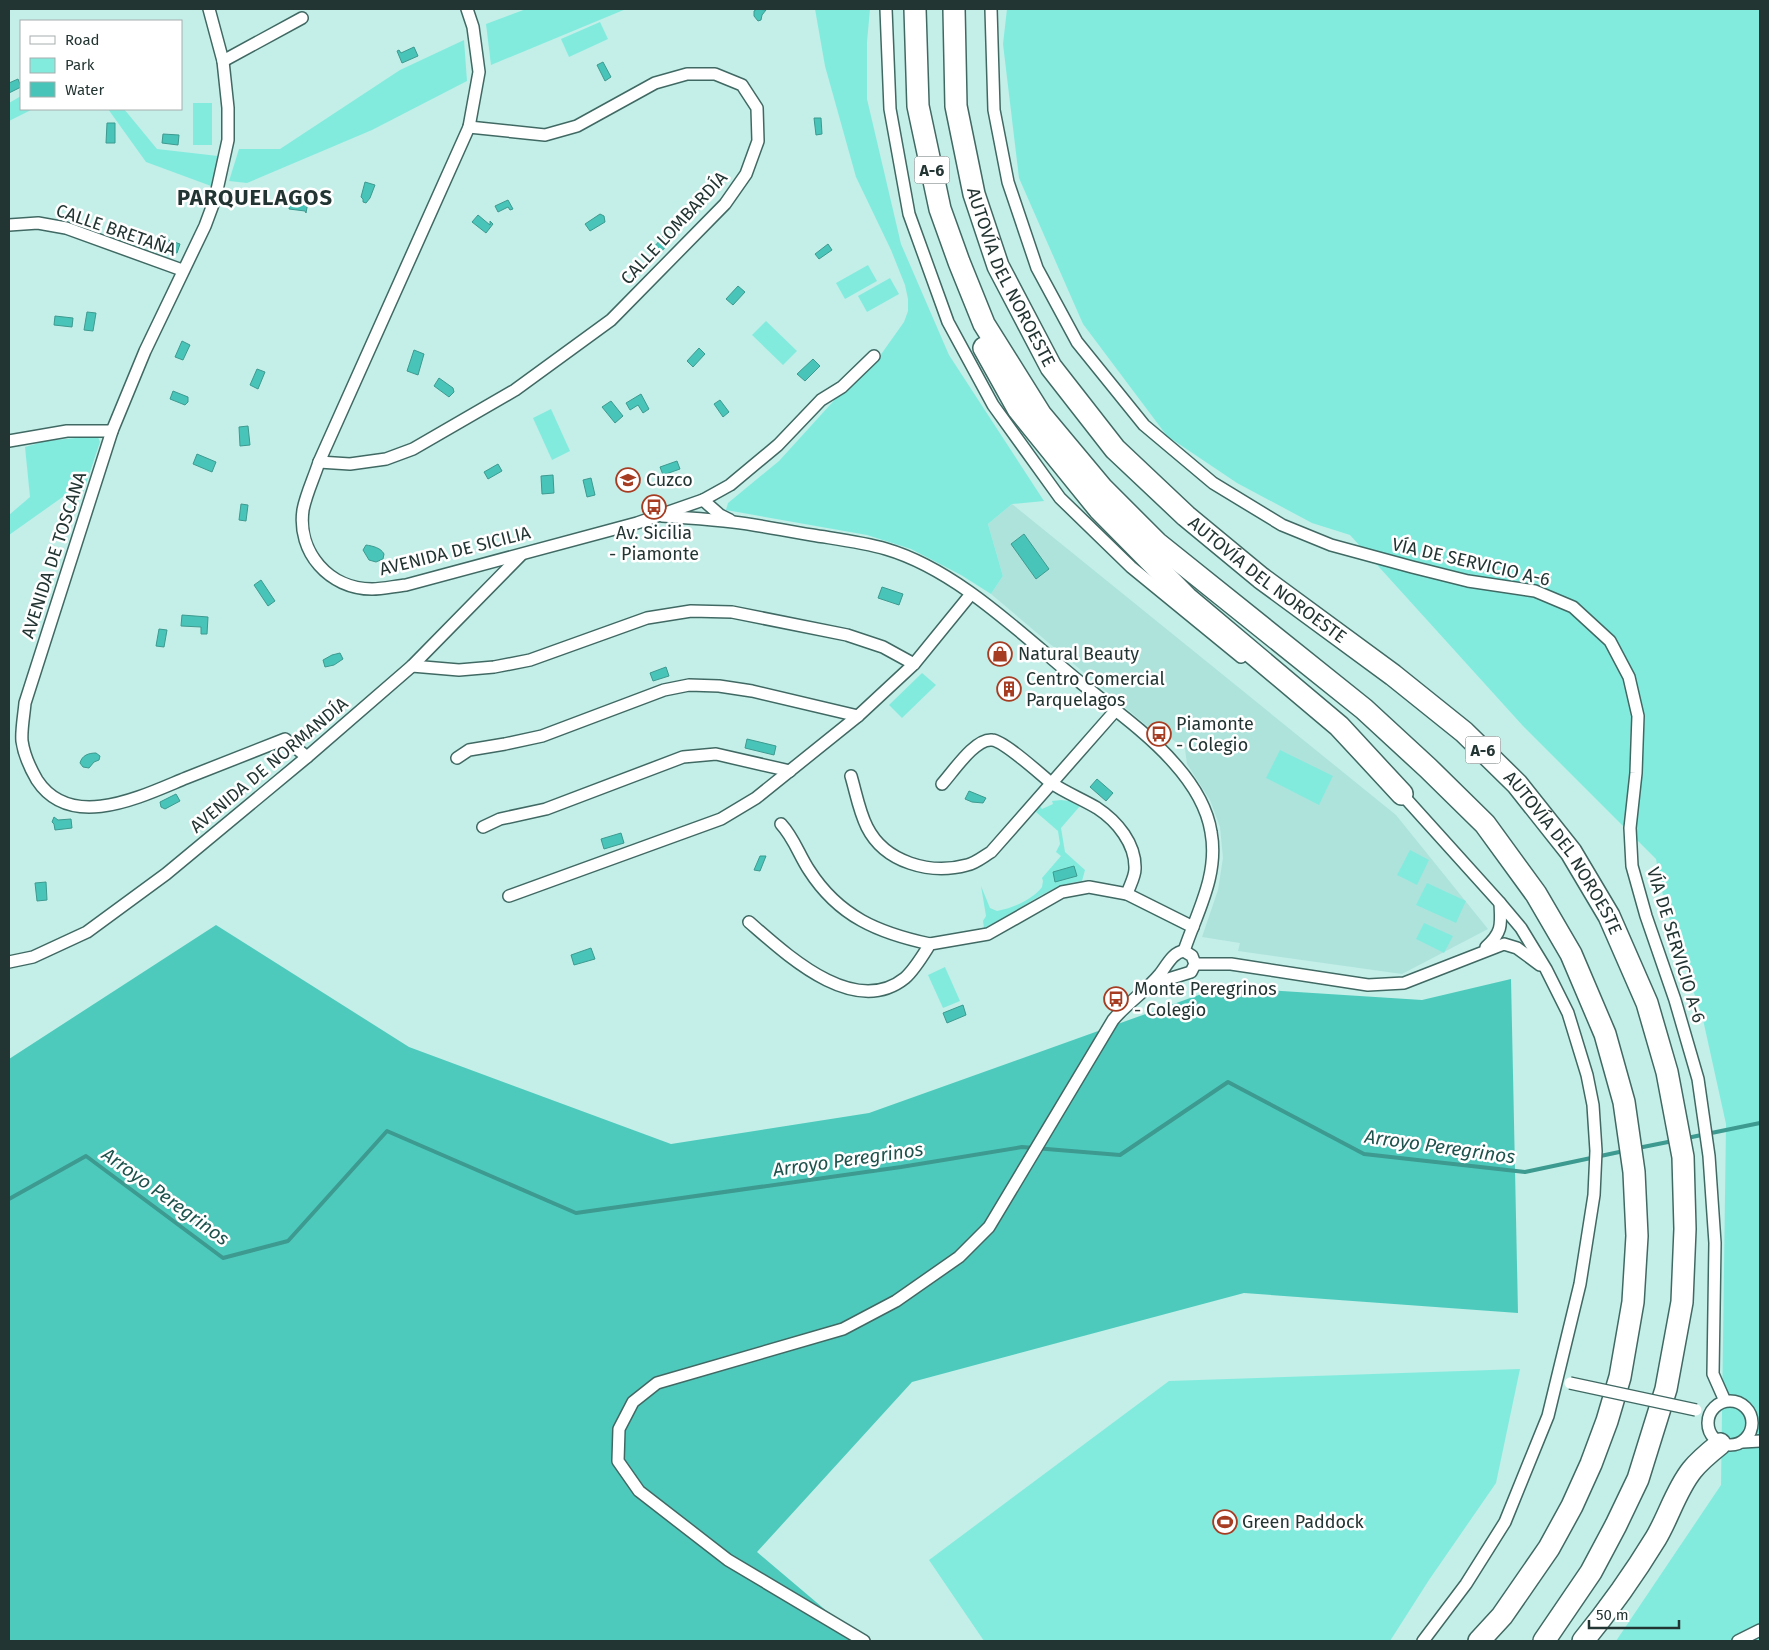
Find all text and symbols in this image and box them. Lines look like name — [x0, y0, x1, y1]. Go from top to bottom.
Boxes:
legend — [20, 20, 182, 110]
text: Road — [65, 31, 100, 49]
text: Park — [65, 56, 95, 74]
text: Water — [65, 81, 104, 99]
road number: A-6 — [914, 156, 950, 184]
street label: CALLE LOMBARDÍA — [615, 166, 732, 289]
district label: PARQUELAGOS — [177, 184, 333, 211]
street label: AUTOVÍA DEL NOROESTE — [962, 186, 1060, 371]
street label: CALLE BRETAÑA — [53, 198, 180, 261]
school or university icon: Cuzco — [615, 467, 641, 493]
street label: AVENIDA DE TOSCANA — [17, 468, 92, 641]
place label: Cuzco — [646, 469, 693, 491]
bus stop icon: Av. Sicilia - Piamonte — [641, 494, 667, 520]
street label: AUTOVÍA DEL NOROESTE — [1184, 512, 1351, 648]
street label: AVENIDA DE SICILIA — [377, 521, 533, 580]
place label: Av. Sicilia - Piamonte — [609, 522, 699, 565]
street label: VÍA DE SERVICIO A-6 — [1390, 532, 1552, 591]
shop icon: Natural Beauty — [987, 641, 1013, 667]
place label: Natural Beauty — [1018, 643, 1139, 665]
place label: Centro Comercial Parquelagos — [1026, 668, 1165, 711]
building icon: Centro Comercial Parquelagos — [996, 676, 1022, 702]
street label: AVENIDA DE NORMANDÍA — [185, 691, 353, 837]
place label: Piamonte - Colegio — [1176, 713, 1254, 756]
bus stop icon: Piamonte - Colegio — [1146, 721, 1172, 747]
road number: A-6 — [1466, 736, 1500, 764]
street label: AUTOVÍA DEL NOROESTE — [1499, 766, 1627, 938]
street label: VÍA DE SERVICIO A-6 — [1642, 864, 1711, 1025]
place label: Monte Peregrinos - Colegio — [1134, 978, 1277, 1021]
bus stop icon: Monte Peregrinos - Colegio — [1103, 986, 1129, 1012]
water label: Arroyo Peregrinos — [1362, 1124, 1517, 1168]
water label: Arroyo Peregrinos — [770, 1138, 925, 1182]
water label: Arroyo Peregrinos — [97, 1142, 234, 1250]
sports icon: Green Paddock — [1212, 1509, 1238, 1535]
place label: Green Paddock — [1242, 1511, 1365, 1533]
scale bar — [1589, 1598, 1679, 1630]
text: 50 m — [1596, 1606, 1629, 1624]

